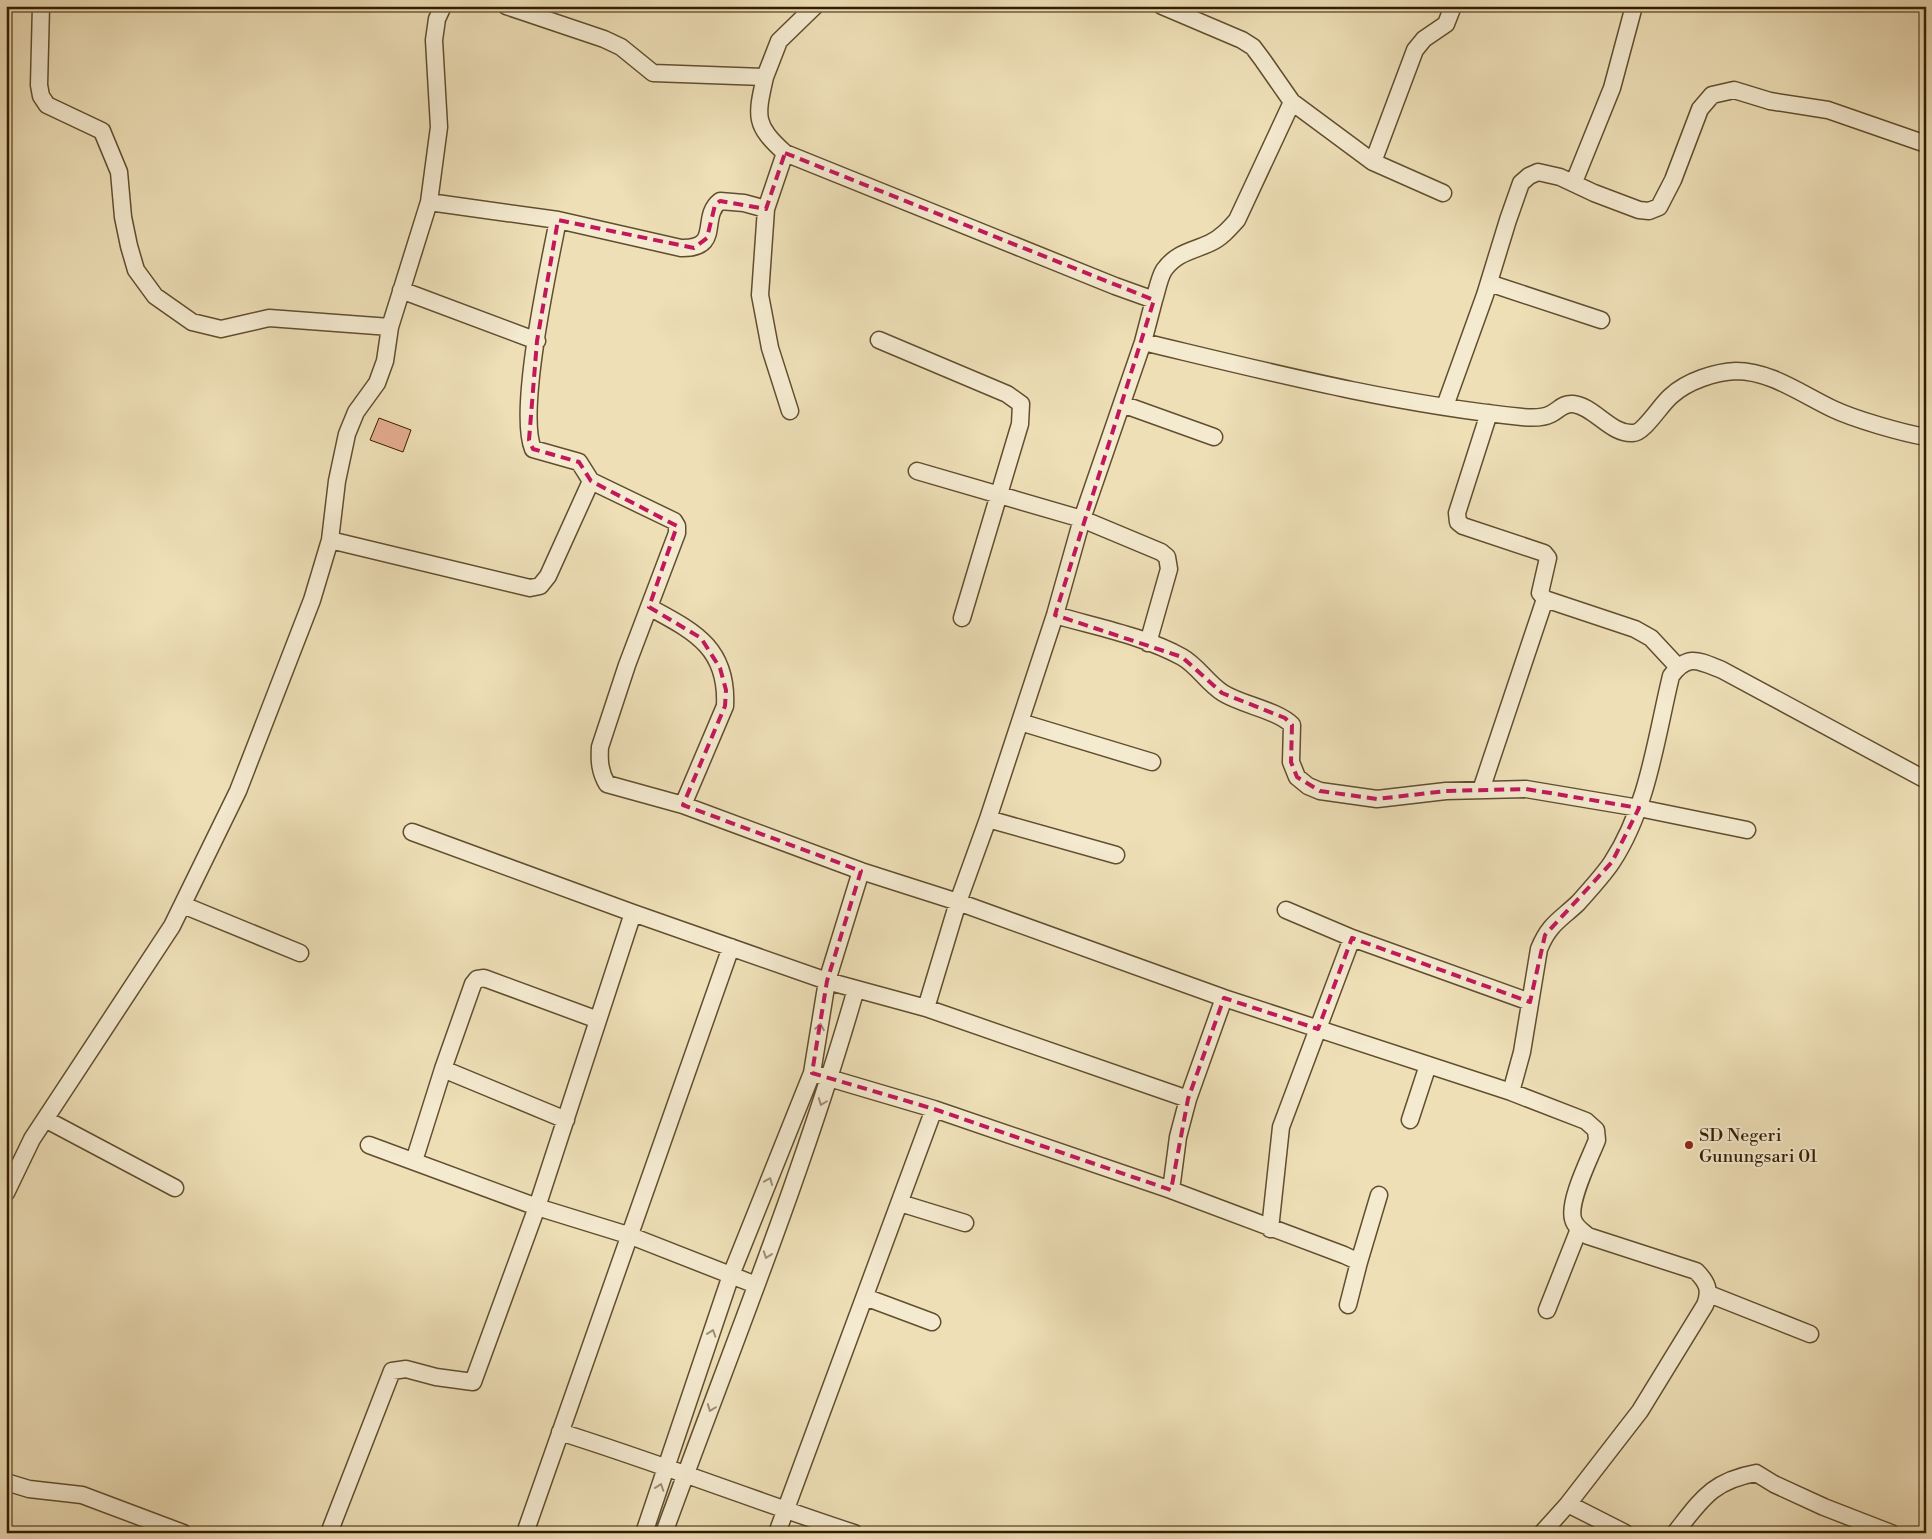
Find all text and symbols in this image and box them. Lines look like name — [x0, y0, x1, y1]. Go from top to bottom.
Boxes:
one-way arrow — [814, 1023, 825, 1031]
one-way arrow — [818, 1097, 828, 1106]
place label: SD Negeri Gunungsari 01 — [1699, 1124, 1818, 1168]
marker: SD Negeri Gunungsari 01 — [1683, 1139, 1695, 1151]
one-way arrow — [763, 1177, 774, 1186]
one-way arrow — [763, 1250, 773, 1259]
one-way arrow — [706, 1329, 716, 1338]
one-way arrow — [707, 1403, 717, 1411]
one-way arrow — [654, 1483, 664, 1491]

